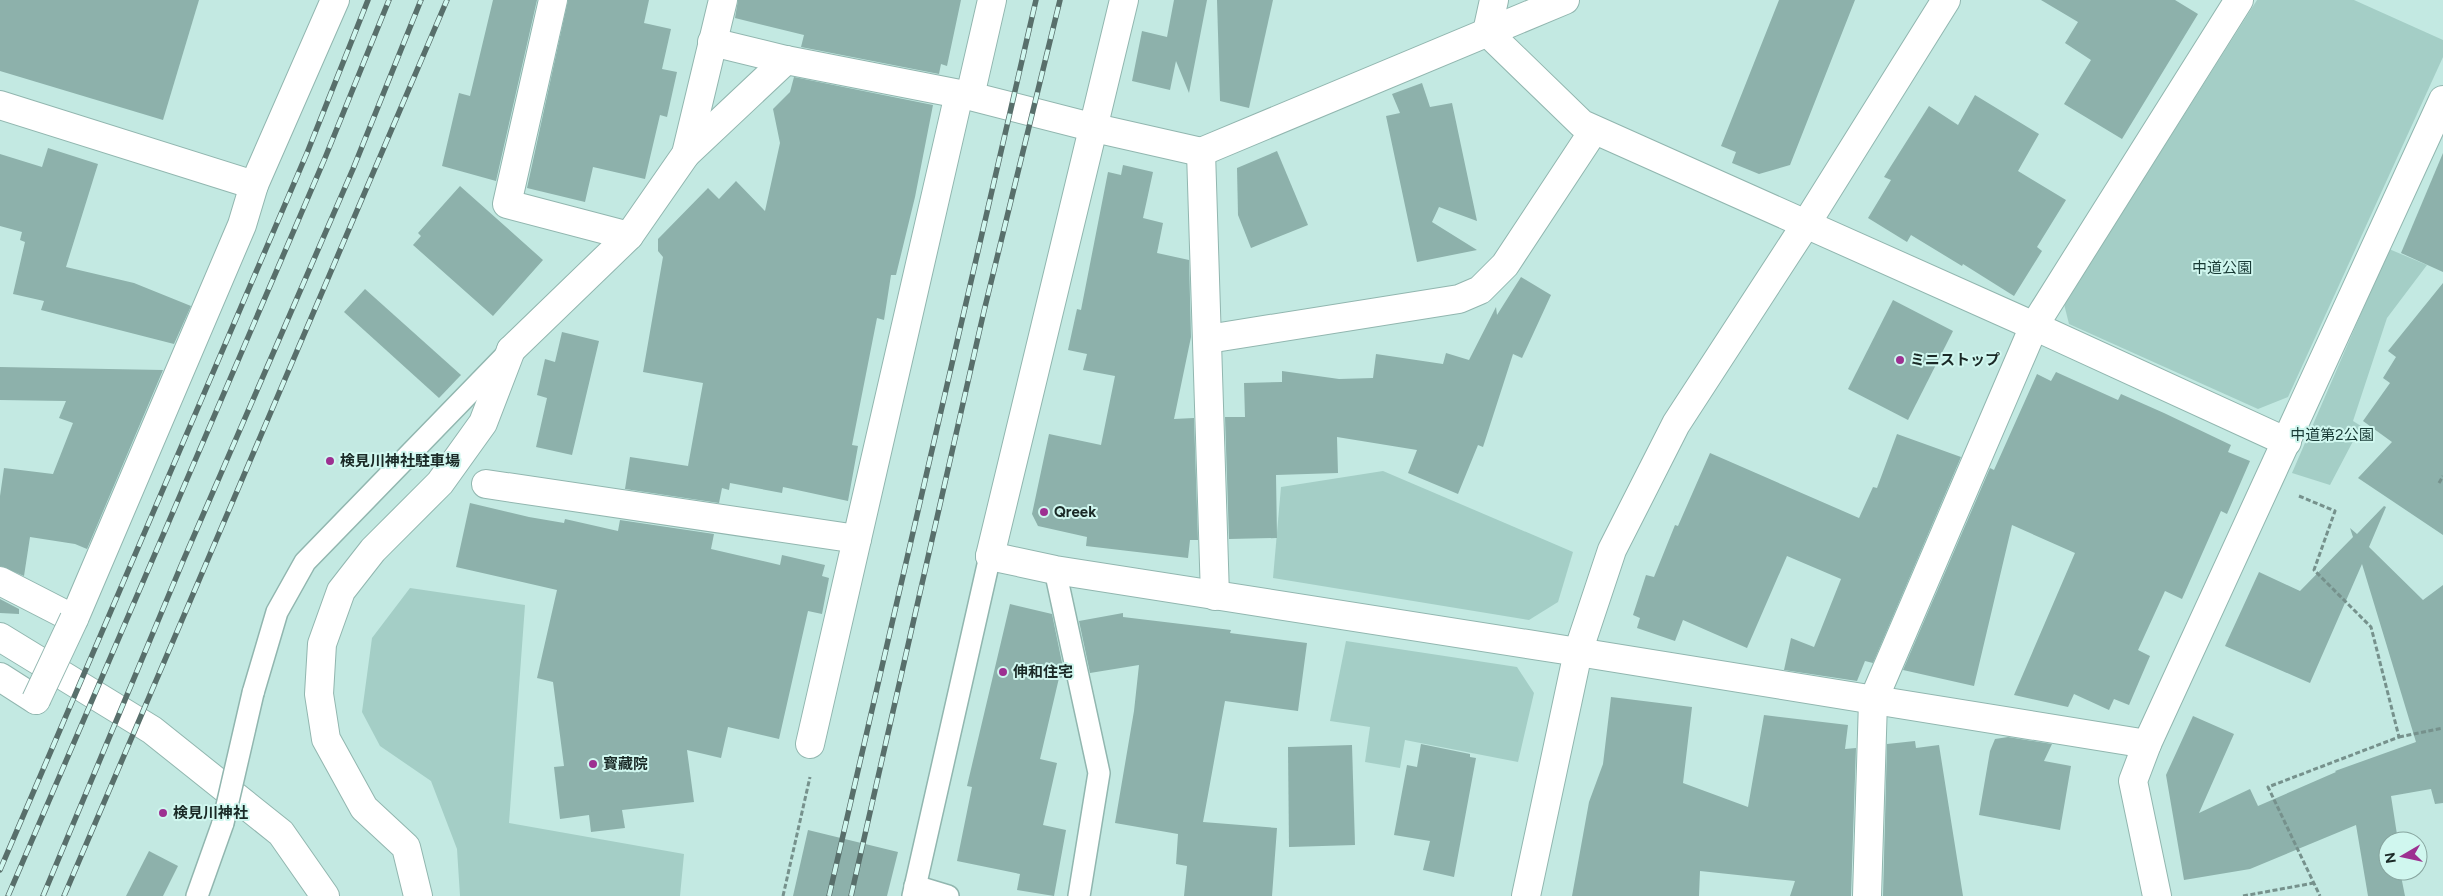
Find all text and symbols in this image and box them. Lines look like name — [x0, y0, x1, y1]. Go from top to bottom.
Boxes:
park label: 中道公園 — [2192, 259, 2252, 277]
place label: ミニストップ — [1910, 351, 2000, 369]
marker: ミニストップ — [1894, 354, 1906, 366]
park label: 中道第2公園 — [2290, 426, 2374, 444]
place label: 検見川神社駐車場 — [340, 452, 460, 470]
marker: 検見川神社駐車場 — [324, 455, 336, 467]
place label: Qreek — [1054, 503, 1096, 521]
marker: Qreek — [1038, 506, 1050, 518]
place label: 伸和住宅 — [1013, 663, 1073, 681]
marker: 伸和住宅 — [997, 666, 1009, 678]
place label: 寳藏院 — [603, 755, 648, 773]
marker: 寳藏院 — [587, 758, 599, 770]
place label: 検見川神社 — [173, 804, 248, 822]
marker: 検見川神社 — [157, 807, 169, 819]
north arrow — [2378, 831, 2428, 881]
text: N — [2381, 851, 2400, 865]

